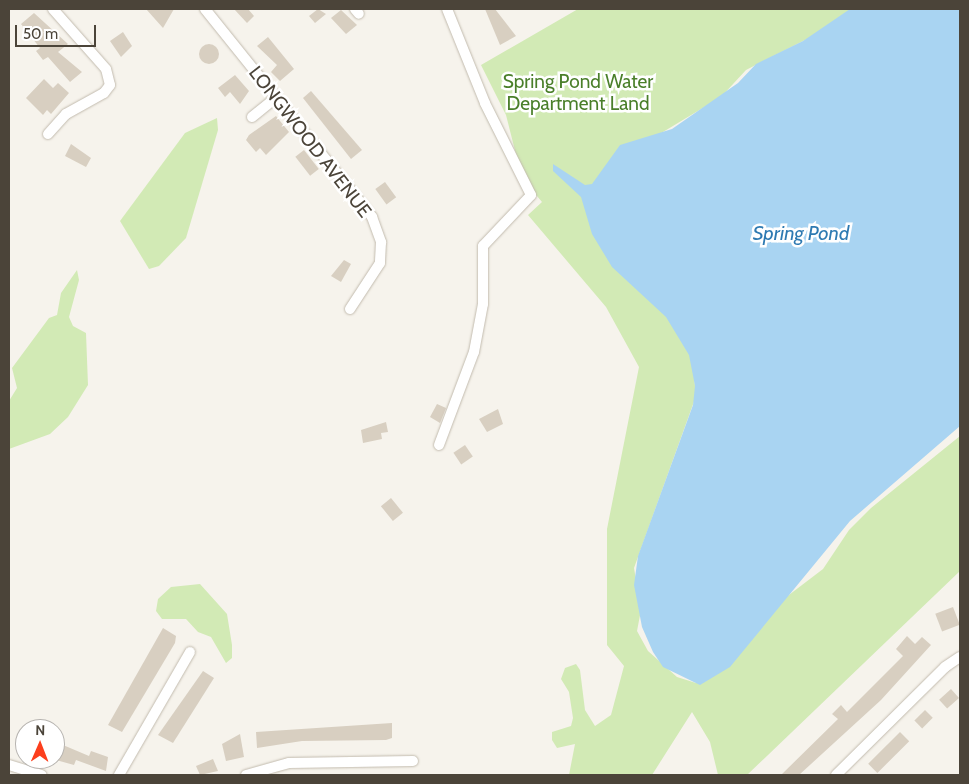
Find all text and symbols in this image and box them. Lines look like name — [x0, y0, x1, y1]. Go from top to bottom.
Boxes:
scale bar — [18, 15, 99, 47]
text: 50 m — [23, 25, 58, 43]
street label: LONGWOOD AVENUE — [244, 62, 376, 222]
park label: Spring Pond Water Department Land — [503, 71, 653, 115]
water label: Spring Pond — [753, 221, 849, 245]
north arrow — [15, 719, 65, 769]
text: N — [35, 721, 45, 739]

